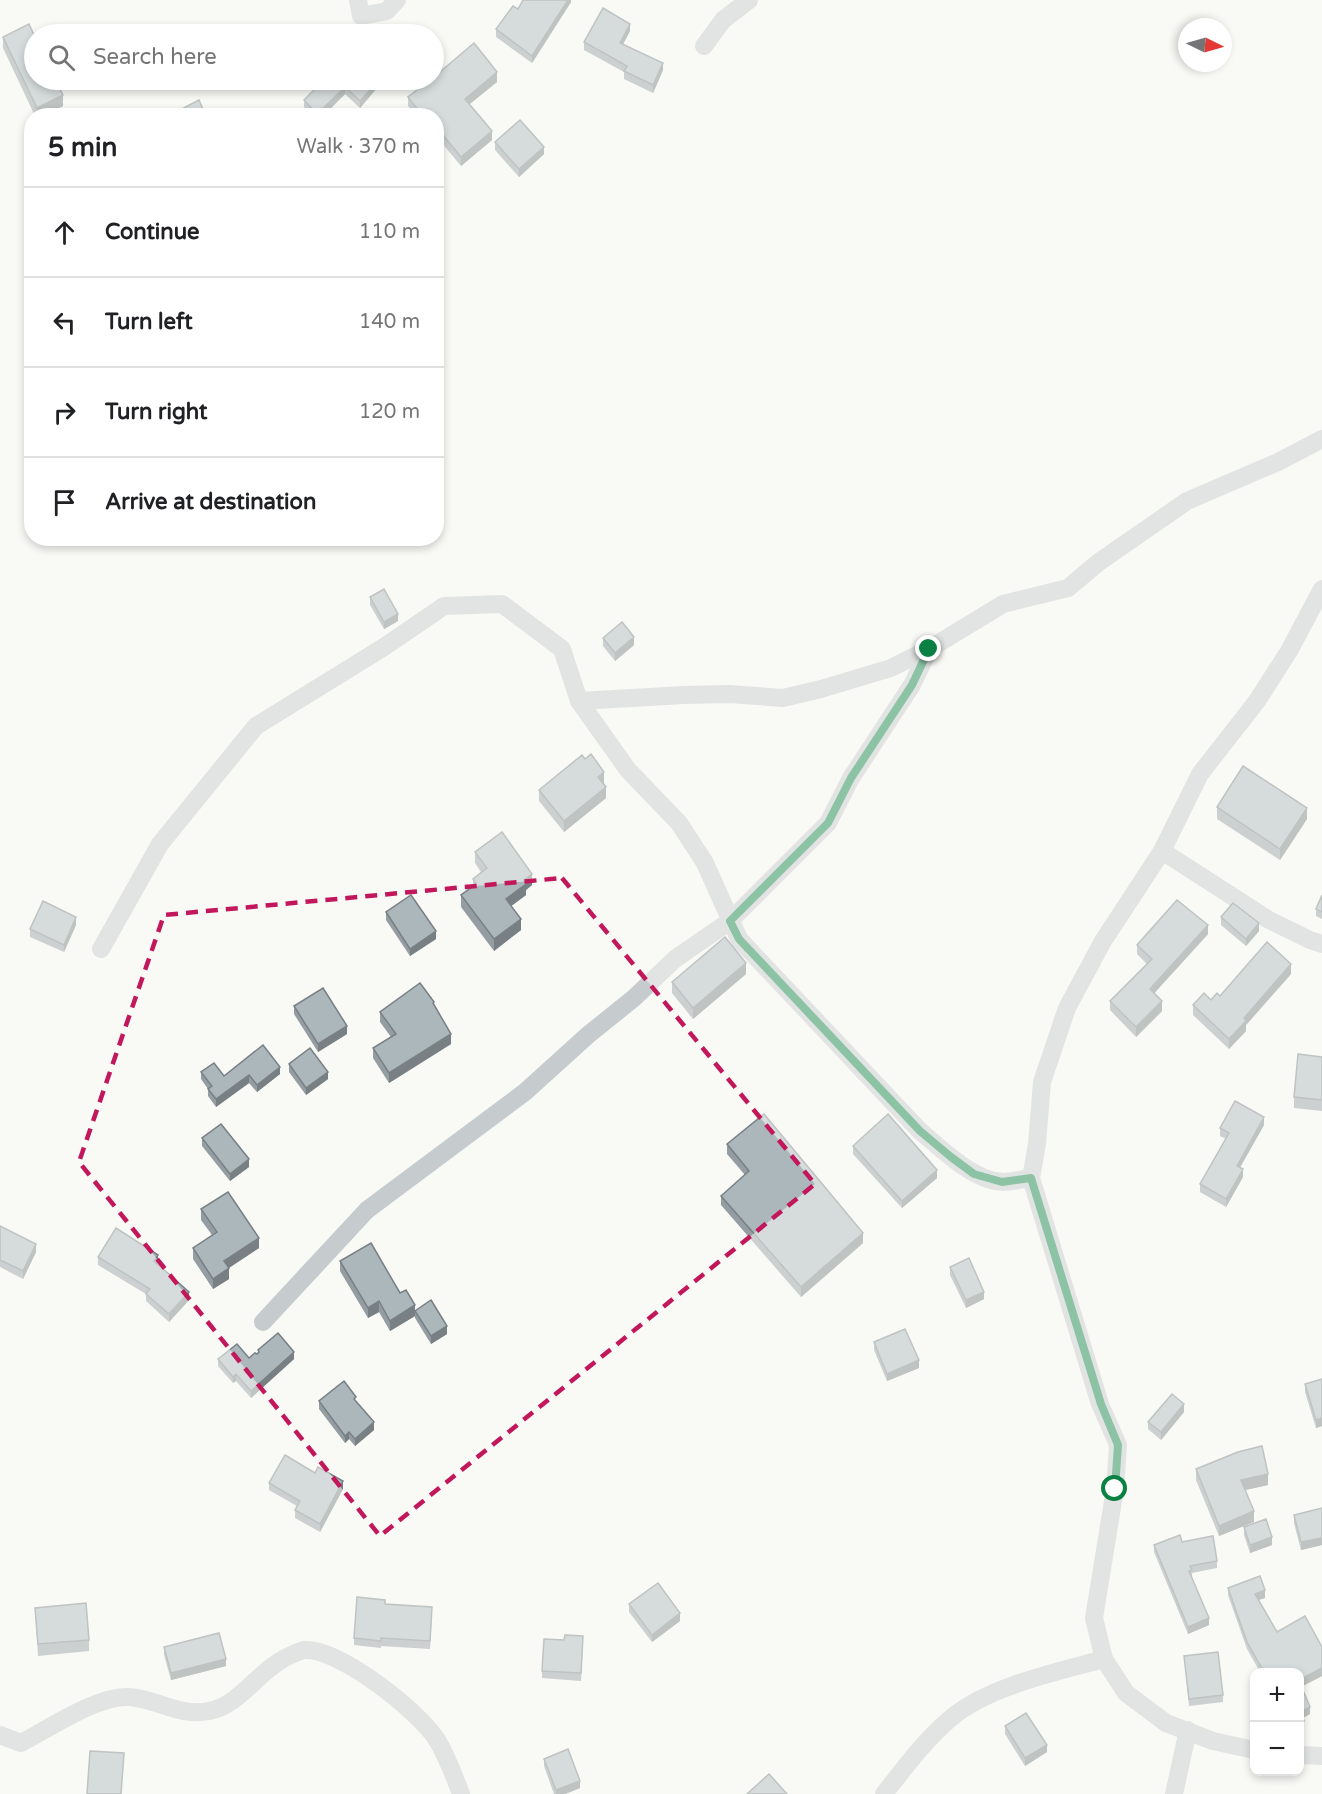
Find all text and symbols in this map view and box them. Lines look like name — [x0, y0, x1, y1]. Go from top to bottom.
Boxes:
north arrow — [1178, 18, 1232, 72]
search box — [24, 24, 444, 90]
icon: search — [45, 41, 78, 74]
text: Search here — [93, 44, 217, 70]
text: 5 min — [48, 132, 117, 163]
text: Walk · 370 m — [297, 135, 420, 159]
icon: ahead — [48, 216, 81, 249]
text: Continue — [105, 219, 200, 245]
text: 110 m — [359, 220, 420, 244]
icon: left — [48, 306, 81, 339]
text: Turn left — [105, 309, 193, 335]
text: 140 m — [359, 310, 420, 334]
icon: right — [48, 396, 81, 429]
text: Turn right — [105, 399, 207, 425]
text: 120 m — [359, 400, 420, 424]
icon: arrive — [48, 486, 81, 519]
text: Arrive at destination — [105, 489, 316, 515]
route end — [915, 635, 941, 661]
route start — [1101, 1475, 1127, 1501]
map controls — [1250, 1668, 1304, 1776]
button: + — [1250, 1668, 1304, 1722]
button: − — [1250, 1722, 1304, 1776]

